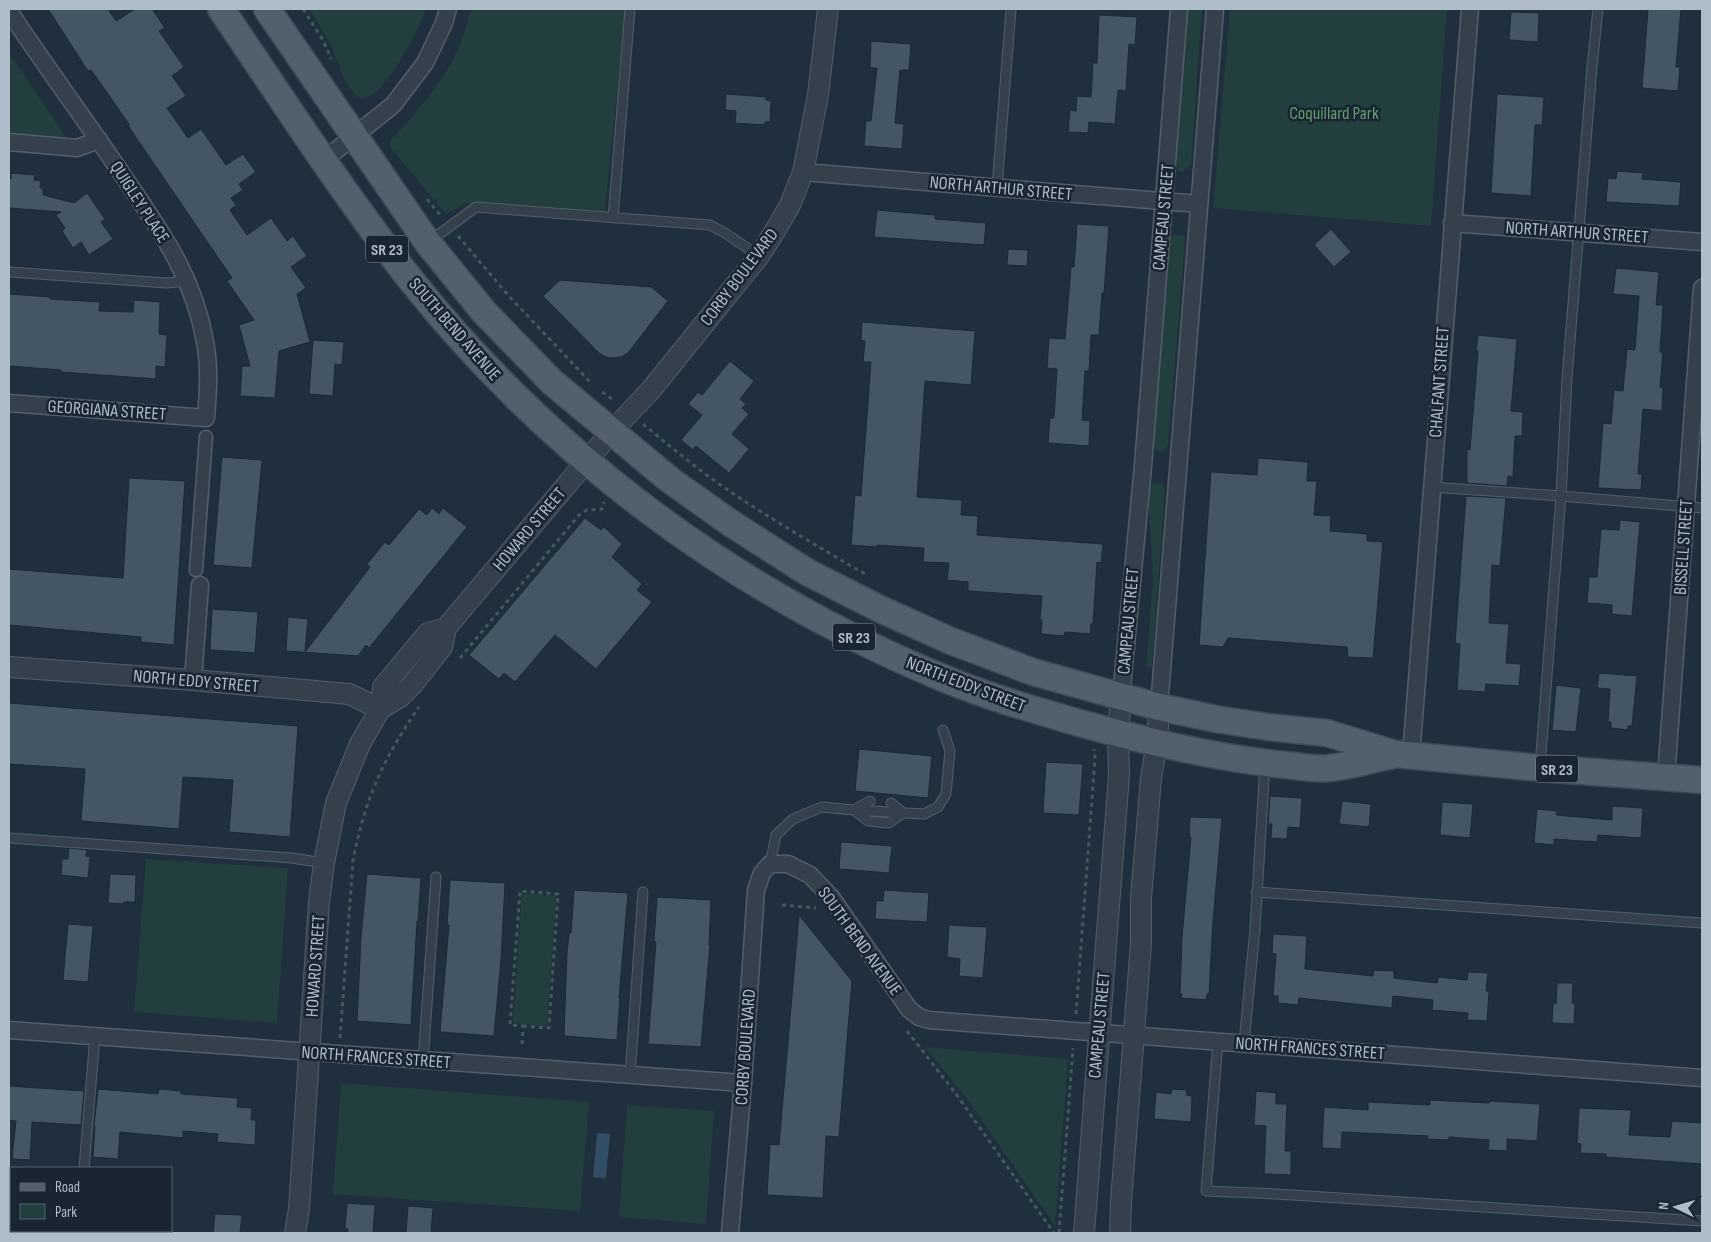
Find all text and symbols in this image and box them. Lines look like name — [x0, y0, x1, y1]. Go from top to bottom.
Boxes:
park label: Coquillard Park — [1289, 103, 1379, 124]
street label: QUIGLEY PLACE — [105, 158, 174, 247]
street label: CAMPEAU STREET — [1148, 163, 1179, 271]
street label: NORTH ARTHUR STREET — [929, 172, 1073, 205]
street label: NORTH ARTHUR STREET — [1505, 217, 1649, 248]
street label: CORBY BOULEVARD — [696, 225, 783, 330]
road number: SR 23 — [366, 235, 408, 262]
street label: SOUTH BEND AVENUE — [404, 274, 505, 385]
street label: CHALFANT STREET — [1425, 326, 1454, 438]
street label: GEORGIANA STREET — [47, 396, 167, 425]
street label: HOWARD STREET — [488, 483, 570, 575]
street label: BISSELL STREET — [1670, 499, 1697, 596]
street label: CAMPEAU STREET — [1113, 567, 1144, 675]
road number: SR 23 — [833, 624, 875, 650]
street label: NORTH EDDY STREET — [903, 652, 1028, 717]
street label: NORTH EDDY STREET — [132, 666, 260, 697]
road number: SR 23 — [1536, 756, 1578, 782]
street label: SOUTH BEND AVENUE — [813, 883, 906, 1000]
street label: HOWARD STREET — [301, 914, 330, 1018]
street label: CAMPEAU STREET — [1084, 971, 1115, 1079]
street label: CORBY BOULEVARD — [731, 988, 760, 1106]
street label: NORTH FRANCES STREET — [1235, 1033, 1385, 1064]
street label: NORTH FRANCES STREET — [301, 1042, 451, 1073]
legend — [10, 1167, 172, 1232]
text: Road — [55, 1178, 80, 1197]
north arrow — [1651, 1182, 1701, 1232]
text: N — [1655, 1201, 1672, 1210]
text: Park — [55, 1203, 77, 1222]

